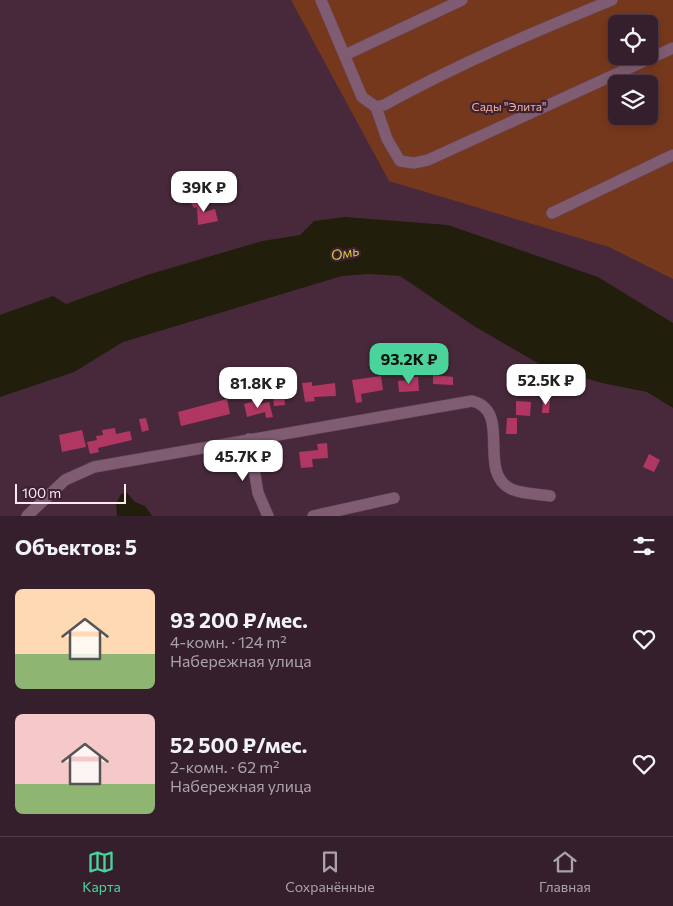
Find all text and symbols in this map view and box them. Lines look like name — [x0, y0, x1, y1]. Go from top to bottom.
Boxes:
map controls — [608, 15, 658, 125]
button: locate — [608, 15, 658, 65]
button: layers — [608, 75, 658, 125]
park label: Сады "Элита" — [471, 99, 547, 113]
pin: 39K ₽ — [169, 170, 239, 213]
text: 39K ₽ — [182, 177, 226, 196]
water label: Омь — [329, 241, 361, 264]
pin: 93.2K ₽ — [363, 342, 455, 385]
text: 93.2K ₽ — [381, 349, 438, 368]
pin: 52.5K ₽ — [500, 364, 592, 406]
pin: 81.8K ₽ — [212, 366, 304, 409]
text: 52.5K ₽ — [518, 370, 574, 389]
text: 81.8K ₽ — [230, 373, 286, 392]
pin: 45.7K ₽ — [197, 440, 289, 482]
text: 45.7K ₽ — [215, 446, 271, 465]
scale bar — [15, 481, 126, 504]
text: 100 m — [22, 484, 61, 501]
icon: filters — [630, 532, 658, 560]
text: Объектов: 5 — [15, 534, 137, 559]
text: 93 200 ₽/мес. — [170, 607, 308, 632]
icon: home — [55, 609, 115, 669]
icon: heart — [630, 625, 658, 653]
text: 4-комн. · 124 m² — [170, 632, 287, 651]
text: Набережная улица — [170, 651, 312, 670]
text: 52 500 ₽/мес. — [170, 732, 307, 757]
icon: home — [55, 734, 115, 794]
icon: heart — [630, 750, 658, 778]
text: 2-комн. · 62 m² — [170, 757, 280, 776]
text: Набережная улица — [170, 776, 312, 795]
tab: Карта — [82, 848, 121, 895]
tab: Сохранённые — [285, 848, 375, 895]
tab: Главная — [539, 848, 591, 895]

